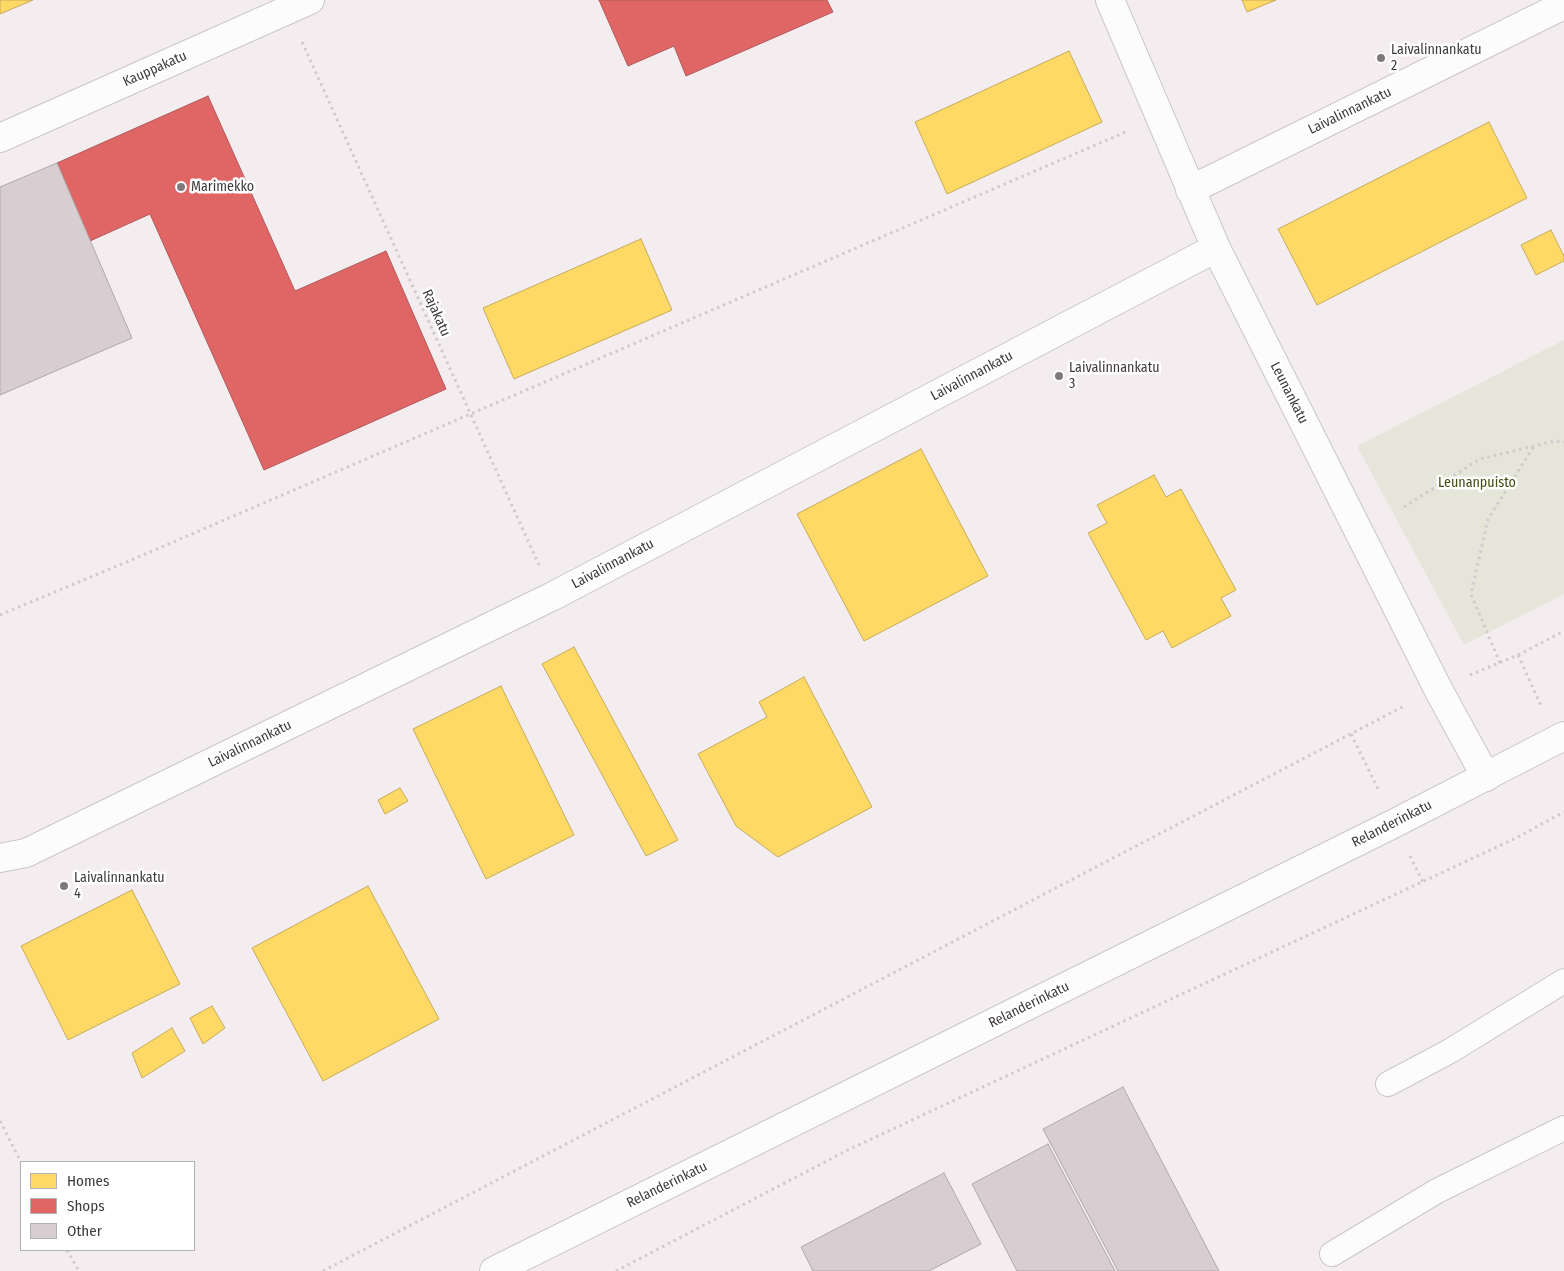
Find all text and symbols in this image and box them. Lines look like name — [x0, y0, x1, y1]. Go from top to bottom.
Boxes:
place label: Laivalinnankatu 2 — [1391, 42, 1482, 74]
street label: Kauppakatu — [120, 47, 190, 91]
marker: Laivalinnankatu 2 — [1375, 52, 1387, 64]
street label: Laivalinnankatu — [1306, 84, 1394, 138]
place label: Marimekko — [191, 179, 254, 195]
marker: Marimekko — [175, 181, 187, 193]
street label: Rajakatu — [418, 287, 454, 339]
street label: Laivalinnankatu — [928, 347, 1016, 405]
street label: Leunankatu — [1266, 359, 1312, 427]
place label: Laivalinnankatu 3 — [1069, 360, 1160, 392]
marker: Laivalinnankatu 3 — [1053, 370, 1065, 382]
park label: Leunanpuisto — [1438, 475, 1516, 491]
street label: Laivalinnankatu — [569, 535, 657, 593]
street label: Laivalinnankatu — [206, 717, 294, 771]
street label: Relanderinkatu — [1349, 797, 1435, 851]
place label: Laivalinnankatu 4 — [74, 870, 165, 902]
marker: Laivalinnankatu 4 — [58, 880, 70, 892]
street label: Relanderinkatu — [986, 978, 1072, 1032]
street label: Relanderinkatu — [624, 1158, 710, 1212]
legend — [20, 1161, 195, 1251]
text: Homes — [67, 1172, 109, 1190]
text: Shops — [67, 1197, 105, 1215]
text: Other — [67, 1222, 102, 1240]

